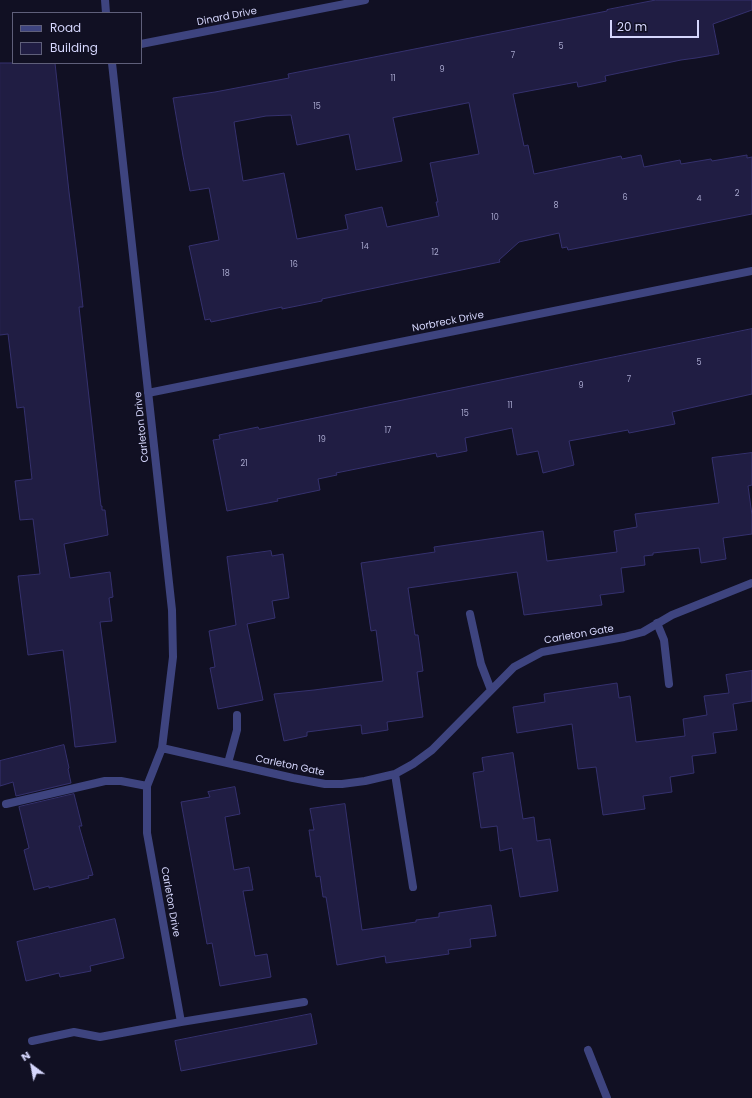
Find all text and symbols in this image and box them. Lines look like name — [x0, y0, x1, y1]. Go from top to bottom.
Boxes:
street label: Dinard Drive — [196, 5, 258, 29]
legend — [12, 12, 142, 64]
scale bar — [612, 12, 701, 38]
text: 20 m — [617, 18, 647, 35]
text: Road — [50, 19, 81, 36]
text: Building — [50, 39, 98, 56]
house number: 5 — [558, 42, 564, 52]
house number: 7 — [511, 51, 515, 61]
house number: 9 — [439, 65, 445, 75]
house number: 11 — [390, 74, 396, 84]
house number: 15 — [313, 102, 321, 112]
house number: 2 — [735, 189, 739, 199]
house number: 6 — [622, 193, 628, 203]
house number: 4 — [696, 194, 702, 204]
house number: 8 — [553, 201, 559, 211]
house number: 10 — [491, 213, 499, 223]
house number: 14 — [361, 242, 369, 252]
house number: 12 — [431, 248, 439, 258]
house number: 16 — [290, 260, 298, 270]
house number: 18 — [222, 269, 230, 279]
street label: Norbreck Drive — [411, 309, 485, 335]
house number: 5 — [696, 358, 702, 368]
house number: 7 — [627, 375, 631, 385]
house number: 9 — [578, 381, 584, 391]
street label: Carleton Drive — [132, 391, 152, 463]
house number: 11 — [507, 401, 513, 411]
house number: 15 — [461, 409, 469, 419]
house number: 17 — [385, 426, 391, 436]
house number: 19 — [318, 435, 326, 445]
house number: 21 — [240, 459, 248, 469]
street label: Carleton Gate — [543, 623, 615, 647]
street label: Carleton Gate — [254, 753, 326, 779]
street label: Carleton Drive — [158, 866, 182, 938]
north arrow — [12, 1046, 52, 1086]
text: N — [18, 1047, 33, 1065]

